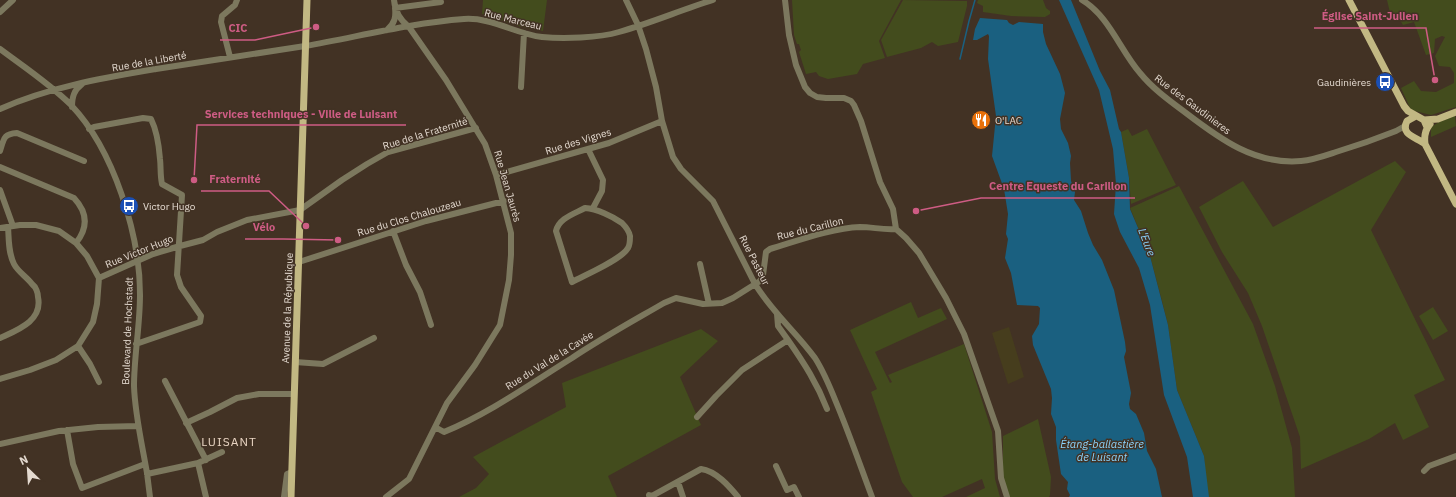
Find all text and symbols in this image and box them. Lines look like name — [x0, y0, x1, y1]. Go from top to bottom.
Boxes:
callout: Église Saint-Julien — [1314, 5, 1426, 28]
street label: Rue Marceau — [483, 6, 543, 33]
text: Église Saint-Julien — [1322, 8, 1418, 23]
callout: CIC — [220, 17, 255, 40]
text: CIC — [228, 21, 248, 35]
street label: Rue de la Liberté — [111, 48, 188, 74]
street label: Rue des Gaudinieres — [1152, 71, 1234, 137]
bus stop icon: Gaudinières — [1374, 71, 1396, 93]
place label: Gaudinières — [1317, 76, 1371, 89]
callout: Services techniques - Ville de Luisant — [197, 102, 406, 125]
text: Services techniques - Ville de Luisant — [205, 107, 397, 121]
restaurant icon: O'LAC — [970, 109, 992, 131]
street label: Rue de la Fraternité — [381, 114, 470, 153]
place label: O'LAC — [995, 114, 1022, 127]
street label: Rue des Vignes — [544, 125, 613, 158]
street label: Rue Jean Jaurès — [491, 149, 524, 224]
callout: Fraternité — [201, 168, 269, 191]
text: Fraternité — [209, 172, 261, 186]
callout: Centre Equeste du Carillon — [981, 175, 1135, 198]
text: Centre Equeste du Carillon — [989, 179, 1127, 193]
bus stop icon: Victor Hugo — [118, 195, 140, 217]
street label: Rue du Clos Chalouzeau — [356, 196, 463, 239]
place label: Victor Hugo — [143, 200, 196, 213]
street label: Rue du Carillon — [775, 214, 845, 243]
callout: Vélo — [245, 216, 283, 239]
text: Vélo — [253, 220, 275, 234]
water label: L'Eure — [1135, 226, 1159, 258]
street label: Rue Victor Hugo — [103, 232, 175, 271]
street label: Rue Pasteur — [736, 233, 773, 288]
street label: Avenue de la République — [279, 252, 296, 364]
street label: Boulevard de Hochstadt — [119, 276, 136, 385]
street label: Rue du Val de la Cavée — [503, 328, 596, 393]
district label: LUISANT — [201, 434, 257, 449]
water label: Étang-ballastière de Luisant — [1060, 437, 1144, 464]
north arrow — [8, 449, 48, 489]
text: N — [17, 452, 30, 468]

